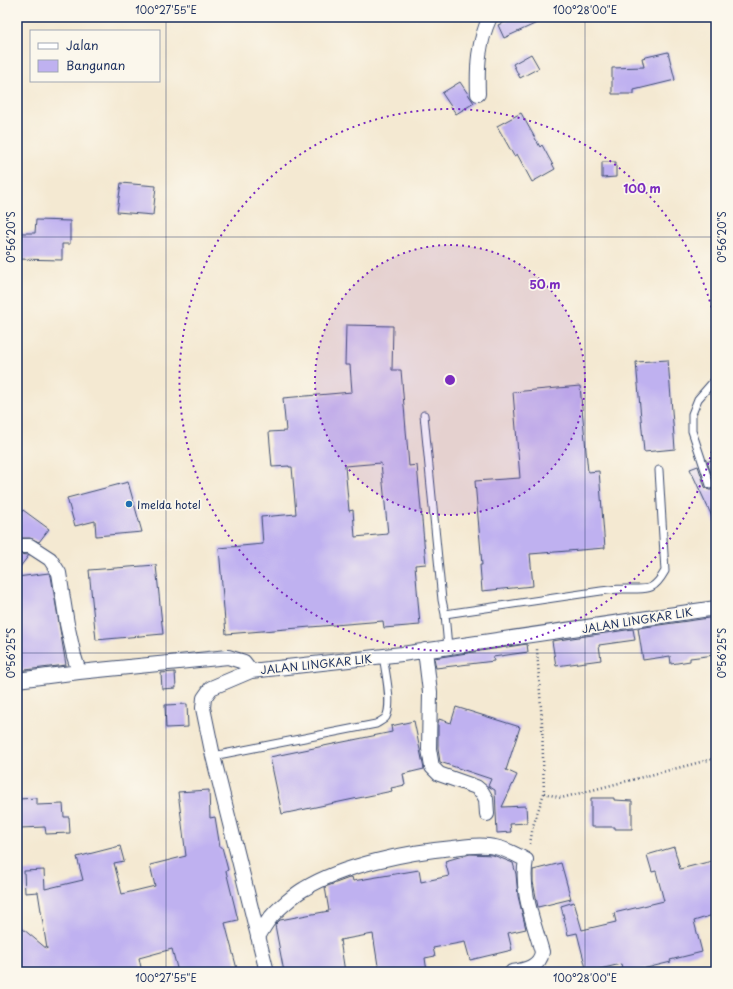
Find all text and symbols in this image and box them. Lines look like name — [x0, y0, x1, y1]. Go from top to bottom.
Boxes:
text: 100°27'55"E — [135, 2, 197, 17]
text: 100°28'00"E — [553, 2, 617, 17]
legend — [30, 30, 160, 82]
text: Jalan — [66, 36, 99, 54]
text: Bangunan — [66, 56, 125, 74]
text: 100 m — [623, 179, 661, 197]
text: 0°56'20"S — [3, 211, 18, 263]
text: 0°56'20"S — [714, 211, 729, 263]
text: 50 m — [529, 275, 561, 293]
centre of rings — [443, 373, 457, 387]
place label: Imelda hotel — [137, 496, 201, 513]
marker: Imelda hotel — [124, 499, 134, 509]
street label: JALAN LINGKAR LIK — [580, 603, 694, 637]
text: 0°56'25"S — [3, 628, 18, 678]
text: 0°56'25"S — [714, 628, 729, 678]
street label: JALAN LINGKAR LIK — [259, 650, 373, 678]
text: 100°27'55"E — [135, 970, 197, 985]
text: 100°28'00"E — [553, 970, 617, 985]

